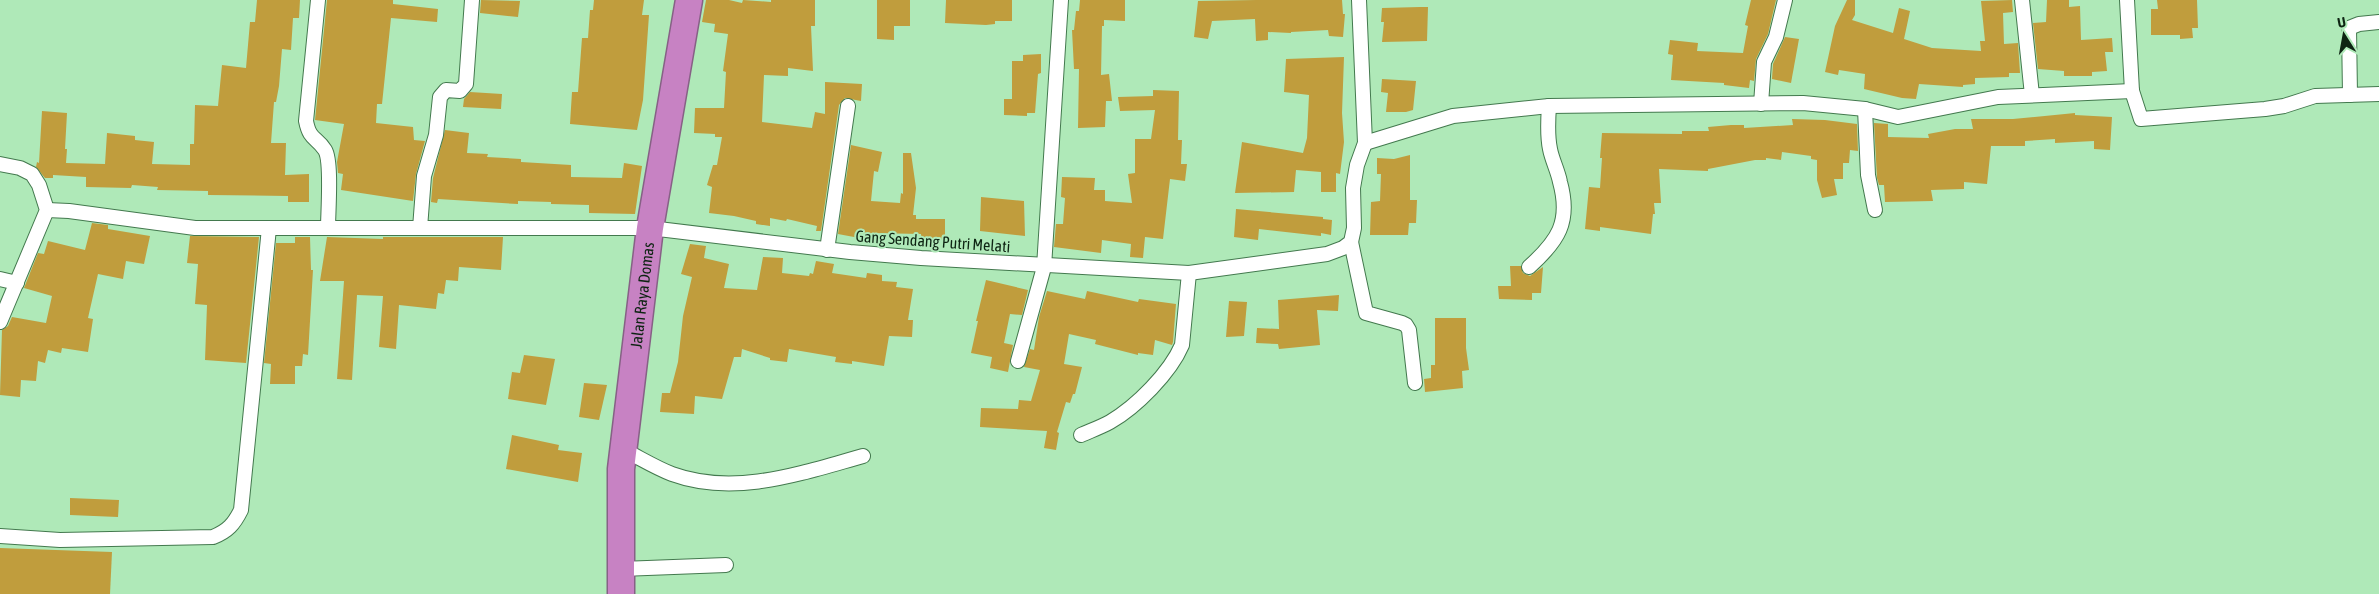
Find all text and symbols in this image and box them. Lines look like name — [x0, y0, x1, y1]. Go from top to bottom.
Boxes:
north arrow — [2319, 10, 2369, 60]
text: U — [2336, 14, 2347, 31]
street label: Gang Sendang Putri Melati — [855, 227, 1011, 256]
street label: Jalan Raya Domas — [627, 241, 657, 349]

